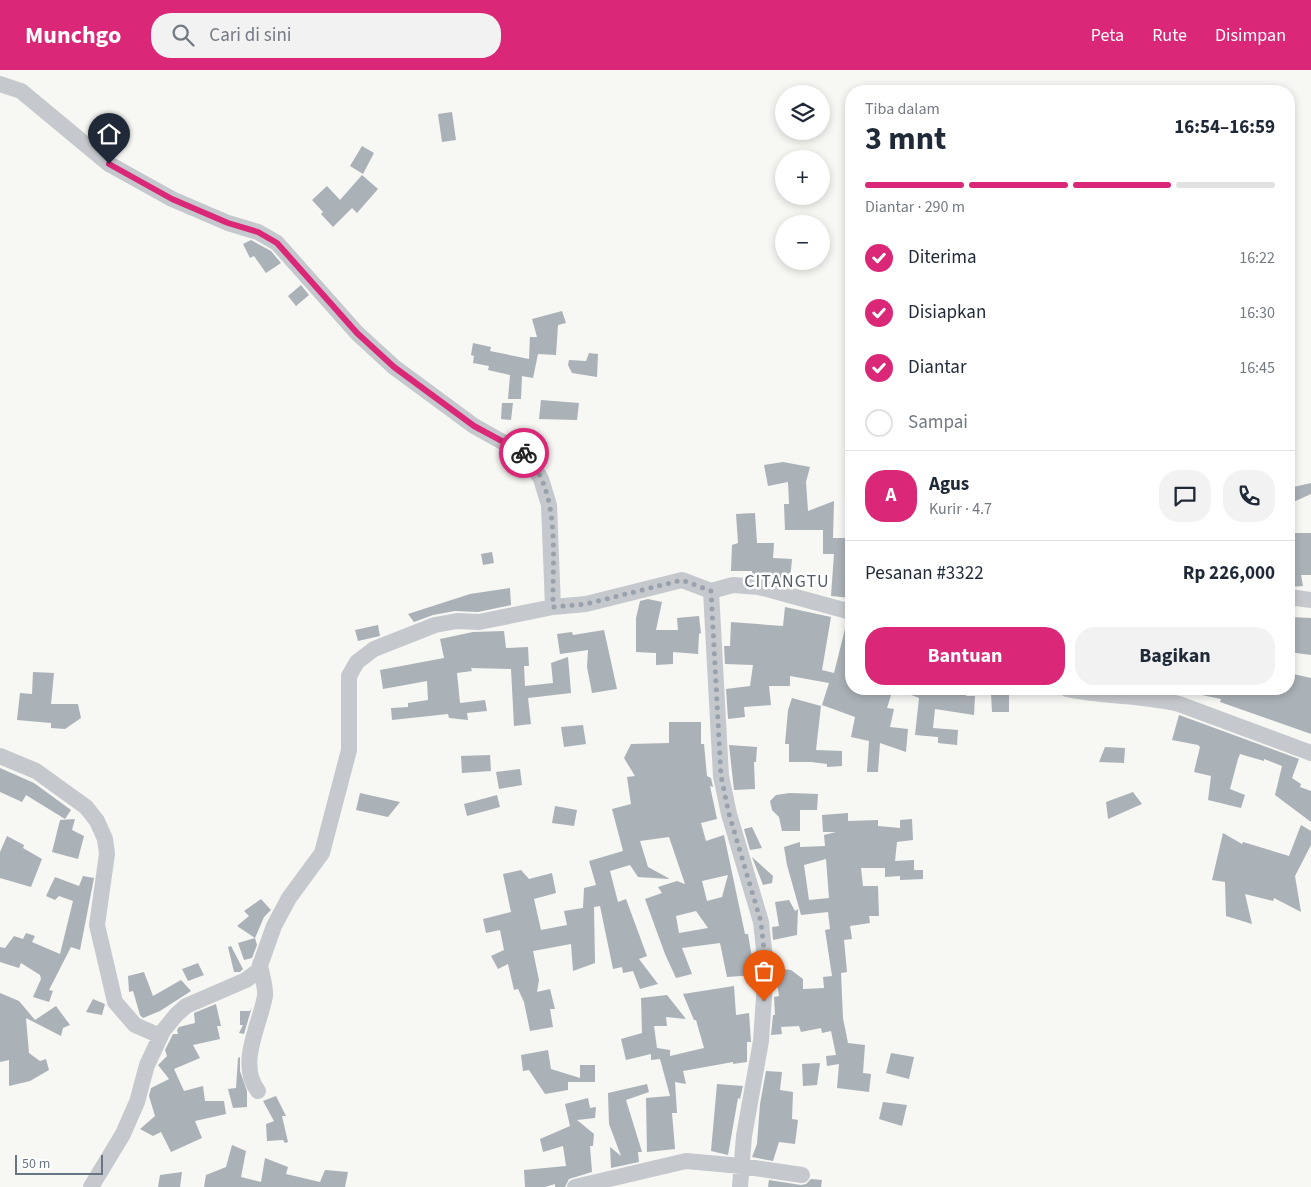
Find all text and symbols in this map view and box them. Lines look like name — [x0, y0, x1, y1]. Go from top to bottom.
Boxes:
search box — [151, 13, 501, 58]
text: Munchgo — [25, 18, 121, 53]
icon: search — [169, 21, 197, 49]
text: Cari di sini — [209, 22, 292, 49]
text: Peta — [1091, 23, 1124, 48]
text: Rute — [1152, 23, 1187, 48]
text: Disimpan — [1215, 23, 1286, 48]
map controls — [775, 85, 830, 270]
button: layers — [775, 85, 830, 140]
text: Tiba dalam — [865, 98, 940, 120]
pin — [88, 113, 130, 164]
text: 16:54–16:59 — [1174, 114, 1275, 141]
text: 3 mnt — [865, 116, 946, 162]
icon: home — [95, 120, 123, 148]
button: + — [775, 150, 830, 205]
text: Diantar · 290 m — [865, 196, 965, 218]
button: − — [775, 215, 830, 270]
icon: check — [865, 244, 893, 272]
text: Diterima — [908, 244, 977, 271]
text: 16:22 — [1239, 247, 1275, 269]
icon: check — [865, 299, 893, 327]
text: Disiapkan — [908, 299, 986, 326]
text: 16:30 — [1239, 302, 1275, 324]
icon: check — [865, 354, 893, 382]
text: Diantar — [908, 354, 967, 381]
text: 16:45 — [1239, 357, 1275, 379]
text: Sampai — [908, 409, 968, 436]
courier — [499, 428, 549, 478]
icon: bike — [510, 439, 538, 467]
button: chat — [1159, 470, 1211, 522]
button: phone — [1223, 470, 1275, 522]
text: Agus — [929, 471, 969, 498]
text: A — [886, 482, 896, 509]
text: Kurir · 4.7 — [929, 498, 992, 520]
text: Pesanan #3322 — [865, 560, 984, 587]
text: Rp 226,000 — [1183, 560, 1275, 587]
district label: CITANGTU — [744, 569, 830, 594]
button: Bantuan — [865, 627, 1065, 685]
button: Bagikan — [1075, 627, 1275, 685]
pin — [743, 950, 785, 1001]
icon: bag — [750, 957, 778, 985]
scale bar — [15, 1152, 102, 1175]
text: 50 m — [22, 1154, 50, 1174]

